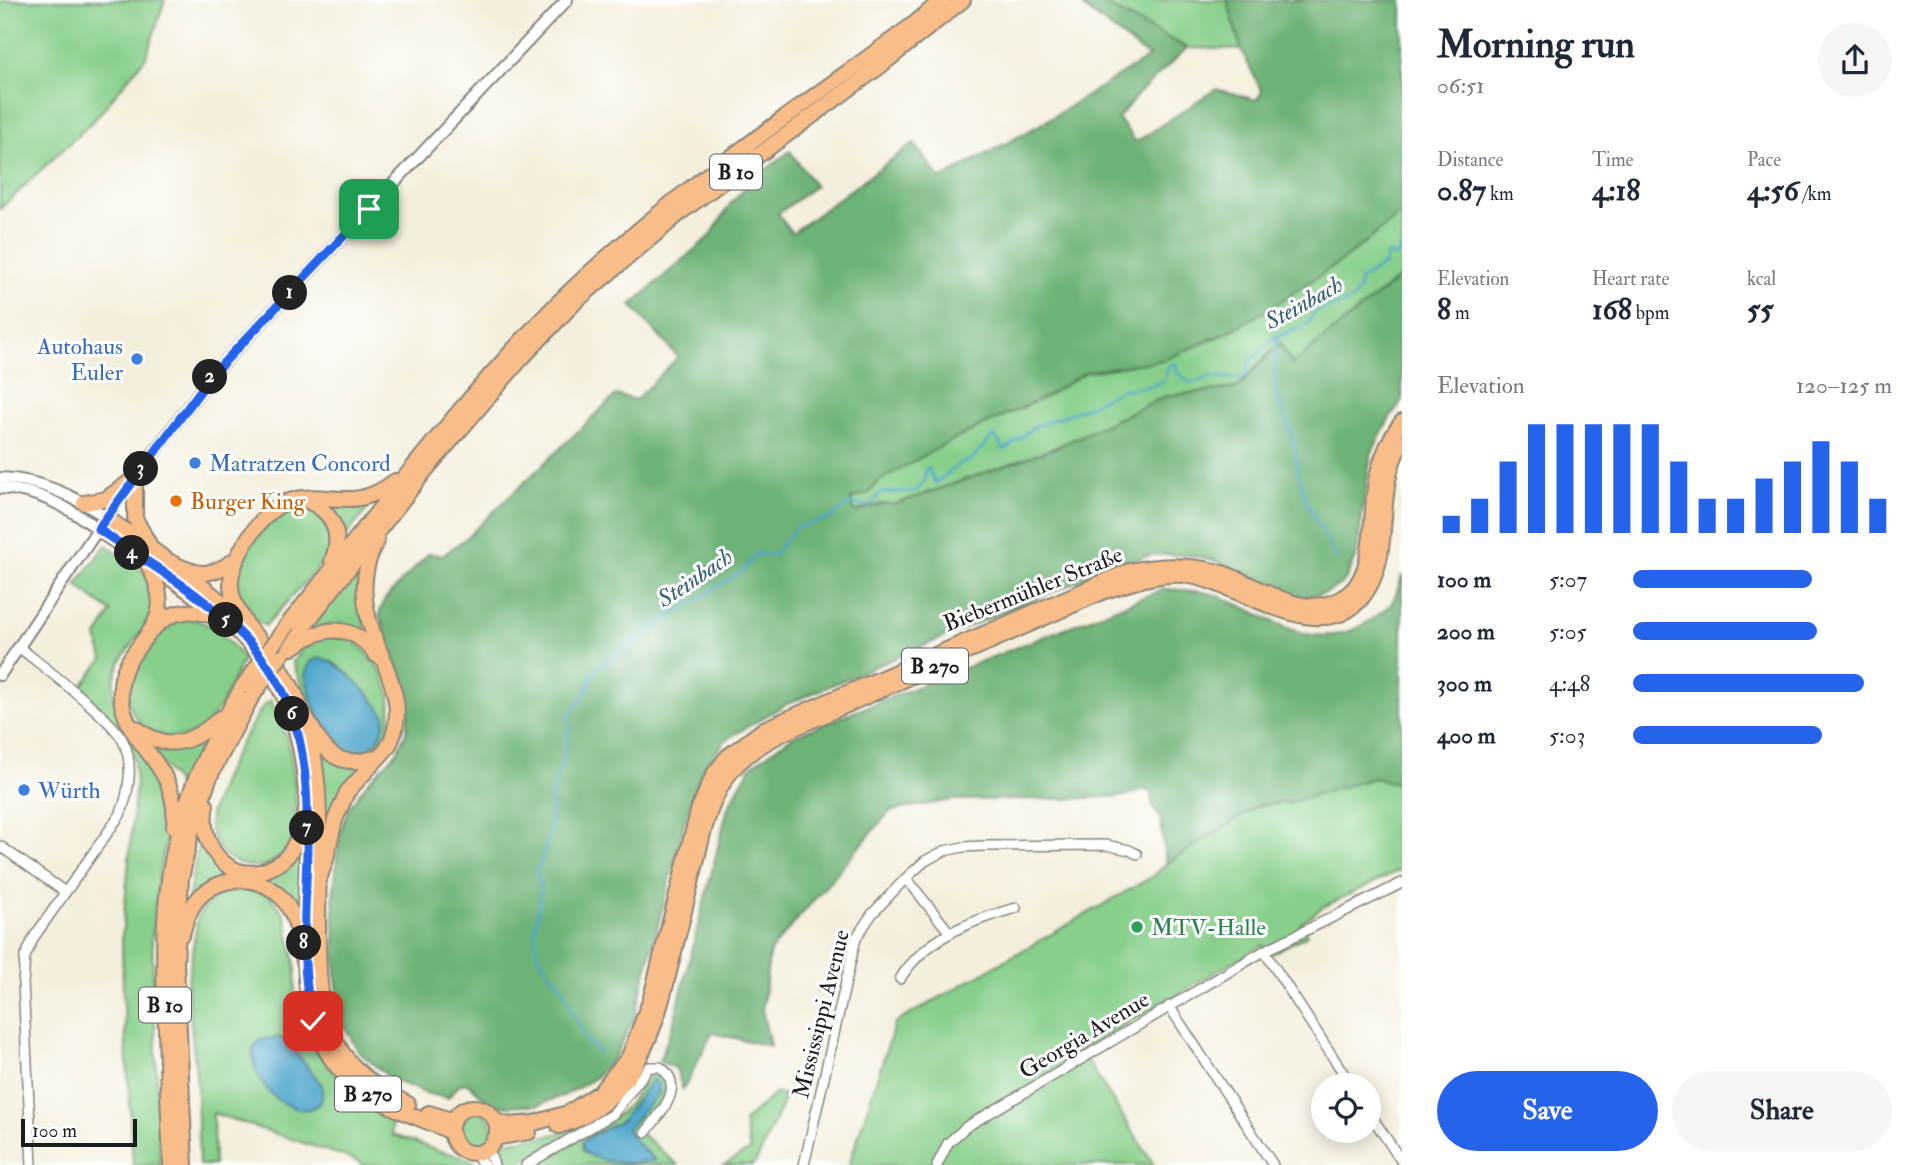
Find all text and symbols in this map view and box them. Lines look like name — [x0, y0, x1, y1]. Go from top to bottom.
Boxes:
text: Morning run — [1437, 21, 1635, 69]
button: share — [1818, 23, 1892, 97]
text: 06:51 — [1437, 71, 1484, 100]
text: Distance — [1437, 148, 1503, 172]
text: Time — [1592, 148, 1634, 172]
text: Pace — [1747, 148, 1781, 172]
road number: B 10 — [710, 154, 762, 190]
text: 0.87 — [1437, 172, 1486, 209]
text: 4:18 — [1592, 172, 1640, 209]
text: 4:56 — [1747, 172, 1799, 209]
pin — [339, 179, 399, 239]
text: km — [1486, 182, 1514, 206]
text: /km — [1799, 182, 1832, 206]
icon: arrive — [350, 190, 388, 228]
text: Elevation — [1437, 267, 1509, 291]
text: Heart rate — [1592, 267, 1669, 291]
text: kcal — [1747, 267, 1776, 291]
water label: Steinbach — [1259, 269, 1349, 338]
pin: 1 — [272, 276, 308, 310]
text: 1 — [286, 280, 293, 304]
text: 8 — [1437, 291, 1451, 328]
text: 168 — [1592, 291, 1632, 328]
text: 55 — [1747, 291, 1773, 328]
text: m — [1451, 301, 1470, 325]
text: bpm — [1632, 301, 1669, 325]
place label: Autohaus Euler — [36, 332, 123, 387]
marker: Autohaus Euler — [129, 351, 145, 367]
pin: 2 — [192, 360, 228, 394]
text: 2 — [205, 364, 214, 388]
text: Elevation — [1437, 371, 1525, 400]
text: 120–125 m — [1796, 371, 1892, 400]
place label: Matratzen Concord — [209, 449, 391, 478]
pin: 3 — [124, 452, 158, 486]
marker: Matratzen Concord — [187, 455, 203, 471]
text: 3 — [137, 456, 144, 480]
place label: Burger King — [190, 487, 306, 516]
marker: Burger King — [168, 493, 184, 509]
pin: 4 — [114, 536, 150, 570]
text: 4 — [126, 540, 137, 564]
street label: Biebermühler Straße — [939, 540, 1127, 638]
water label: Steinbach — [650, 541, 739, 615]
text: 100 m — [1437, 565, 1491, 594]
text: 5:07 — [1549, 565, 1587, 594]
pin: 5 — [208, 602, 244, 638]
text: 5 — [221, 607, 230, 631]
text: 200 m — [1437, 617, 1495, 646]
text: 5:05 — [1549, 617, 1587, 646]
road number: B 270 — [902, 648, 968, 684]
text: 300 m — [1437, 669, 1492, 698]
text: 4:48 — [1549, 669, 1590, 698]
pin: 6 — [274, 696, 310, 732]
text: 6 — [287, 701, 296, 725]
text: 400 m — [1437, 721, 1496, 750]
text: 5:03 — [1549, 721, 1585, 750]
place label: Würth — [37, 776, 100, 805]
marker: Würth — [16, 782, 32, 798]
pin: 7 — [290, 810, 324, 846]
text: 7 — [302, 815, 311, 839]
place label: MTV-Halle — [1151, 913, 1266, 942]
marker: MTV-Halle — [1129, 919, 1145, 935]
pin: 8 — [286, 926, 322, 960]
street label: Mississippi Avenue — [786, 926, 857, 1102]
text: 8 — [299, 930, 308, 954]
street label: Georgia Avenue — [1014, 985, 1155, 1085]
road number: B 10 — [139, 988, 191, 1023]
pin — [283, 991, 343, 1051]
icon: check — [294, 1002, 332, 1040]
button: Save — [1437, 1071, 1658, 1151]
button: Share — [1672, 1071, 1892, 1151]
map controls — [1311, 1073, 1381, 1143]
button: locate — [1311, 1073, 1381, 1143]
road number: B 270 — [335, 1076, 401, 1112]
scale bar — [21, 1116, 136, 1148]
text: 100 m — [32, 1119, 77, 1143]

